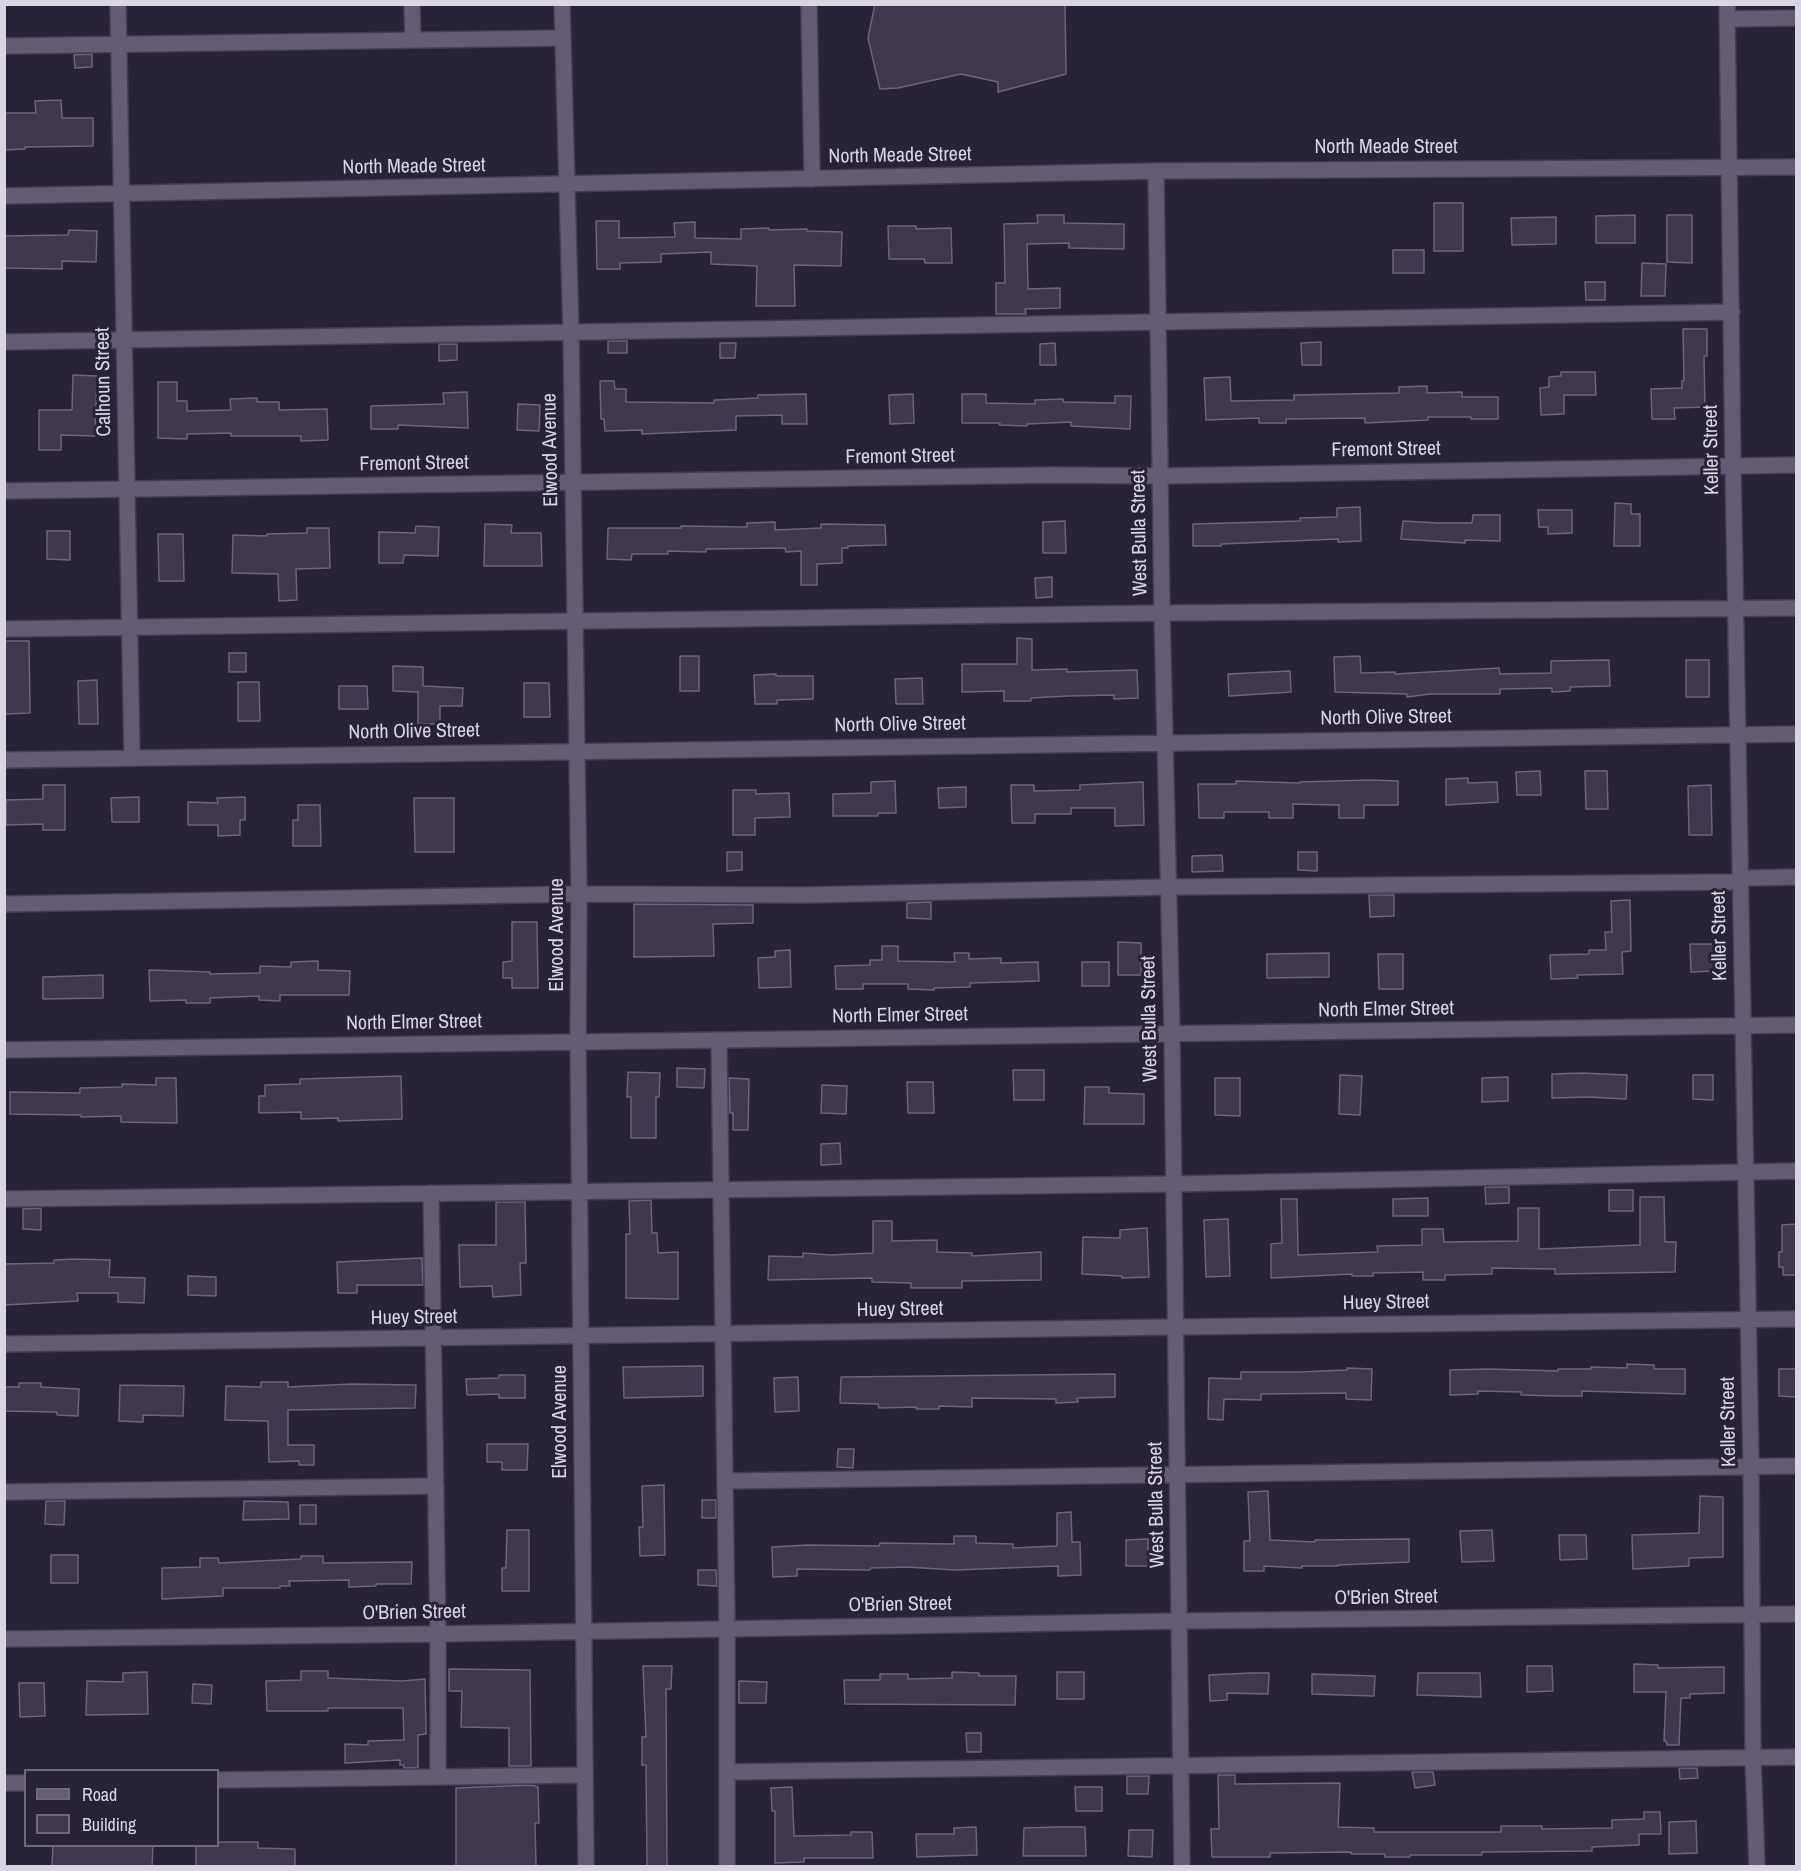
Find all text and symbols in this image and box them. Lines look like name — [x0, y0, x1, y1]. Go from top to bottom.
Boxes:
street label: North Meade Street — [1314, 136, 1458, 160]
street label: North Meade Street — [828, 143, 972, 169]
street label: North Meade Street — [342, 154, 486, 180]
street label: Calhoun Street — [91, 327, 117, 437]
street label: Elwood Avenue — [538, 393, 564, 507]
street label: Keller Street — [1699, 405, 1725, 495]
street label: Fremont Street — [1331, 437, 1441, 463]
street label: Fremont Street — [845, 444, 955, 470]
street label: Fremont Street — [359, 451, 469, 477]
street label: West Bulla Street — [1127, 470, 1153, 596]
street label: North Olive Street — [1320, 705, 1452, 731]
street label: North Olive Street — [834, 712, 966, 738]
street label: North Olive Street — [348, 719, 480, 745]
street label: Elwood Avenue — [546, 878, 570, 992]
street label: Keller Street — [1707, 891, 1733, 981]
street label: West Bulla Street — [1137, 956, 1163, 1082]
street label: North Elmer Street — [1318, 997, 1454, 1023]
street label: North Elmer Street — [832, 1003, 968, 1029]
street label: North Elmer Street — [346, 1010, 482, 1036]
street label: Huey Street — [1342, 1290, 1430, 1316]
street label: Huey Street — [856, 1297, 944, 1323]
street label: Huey Street — [370, 1305, 458, 1331]
street label: Elwood Avenue — [549, 1365, 573, 1479]
street label: Keller Street — [1716, 1377, 1742, 1467]
street label: West Bulla Street — [1144, 1442, 1170, 1568]
street label: O'Brien Street — [1334, 1585, 1438, 1611]
street label: O'Brien Street — [848, 1592, 952, 1618]
street label: O'Brien Street — [362, 1600, 466, 1626]
legend — [24, 1769, 219, 1847]
text: Road — [82, 1782, 117, 1807]
text: Building — [82, 1812, 136, 1837]

